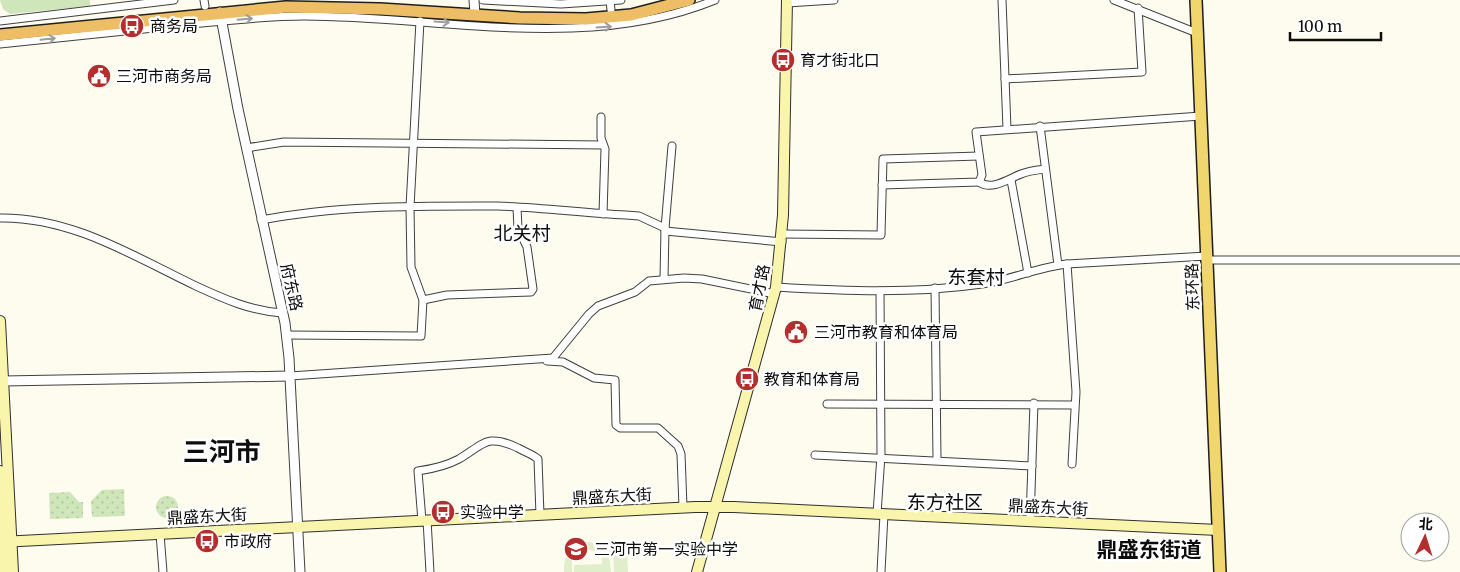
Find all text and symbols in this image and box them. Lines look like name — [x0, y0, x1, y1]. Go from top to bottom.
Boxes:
scale bar — [1290, 10, 1381, 42]
bus stop icon: 商务局 — [119, 13, 145, 39]
one-way arrow — [237, 14, 253, 24]
place label: 商务局 — [150, 16, 198, 36]
one-way arrow — [434, 17, 450, 27]
text: 100 m — [1298, 17, 1342, 36]
one-way arrow — [596, 23, 612, 32]
one-way arrow — [40, 34, 56, 44]
bus stop icon: 育才街北口 — [770, 47, 796, 73]
place label: 育才街北口 — [800, 50, 880, 70]
public building icon: 三河市商务局 — [86, 63, 112, 89]
place label: 三河市商务局 — [116, 66, 212, 86]
district label: 北关村 — [493, 221, 551, 245]
street label: 府东路 — [277, 261, 307, 313]
street label: 育才路 — [745, 263, 773, 313]
street label: 东环路 — [1181, 263, 1203, 311]
district label: 东套村 — [947, 265, 1005, 289]
public building icon: 三河市教育和体育局 — [783, 319, 809, 345]
place label: 三河市教育和体育局 — [814, 322, 958, 342]
bus stop icon: 教育和体育局 — [734, 366, 760, 392]
place label: 教育和体育局 — [764, 369, 860, 389]
district label: 三河市 — [183, 435, 261, 468]
street label: 鼎盛东大街 — [572, 484, 652, 508]
district label: 东方社区 — [907, 490, 983, 514]
street label: 鼎盛东大街 — [1008, 495, 1088, 519]
bus stop icon: 实验中学 — [430, 499, 456, 525]
place label: 实验中学 — [460, 502, 524, 522]
street label: 鼎盛东大街 — [167, 504, 247, 528]
north arrow — [1400, 512, 1450, 562]
text: 北 — [1418, 515, 1434, 533]
bus stop icon: 市政府 — [194, 528, 220, 554]
place label: 市政府 — [224, 531, 272, 551]
school or university icon: 三河市第一实验中学 — [563, 536, 589, 562]
district label: 鼎盛东街道 — [1097, 536, 1202, 563]
place label: 三河市第一实验中学 — [594, 539, 738, 559]

